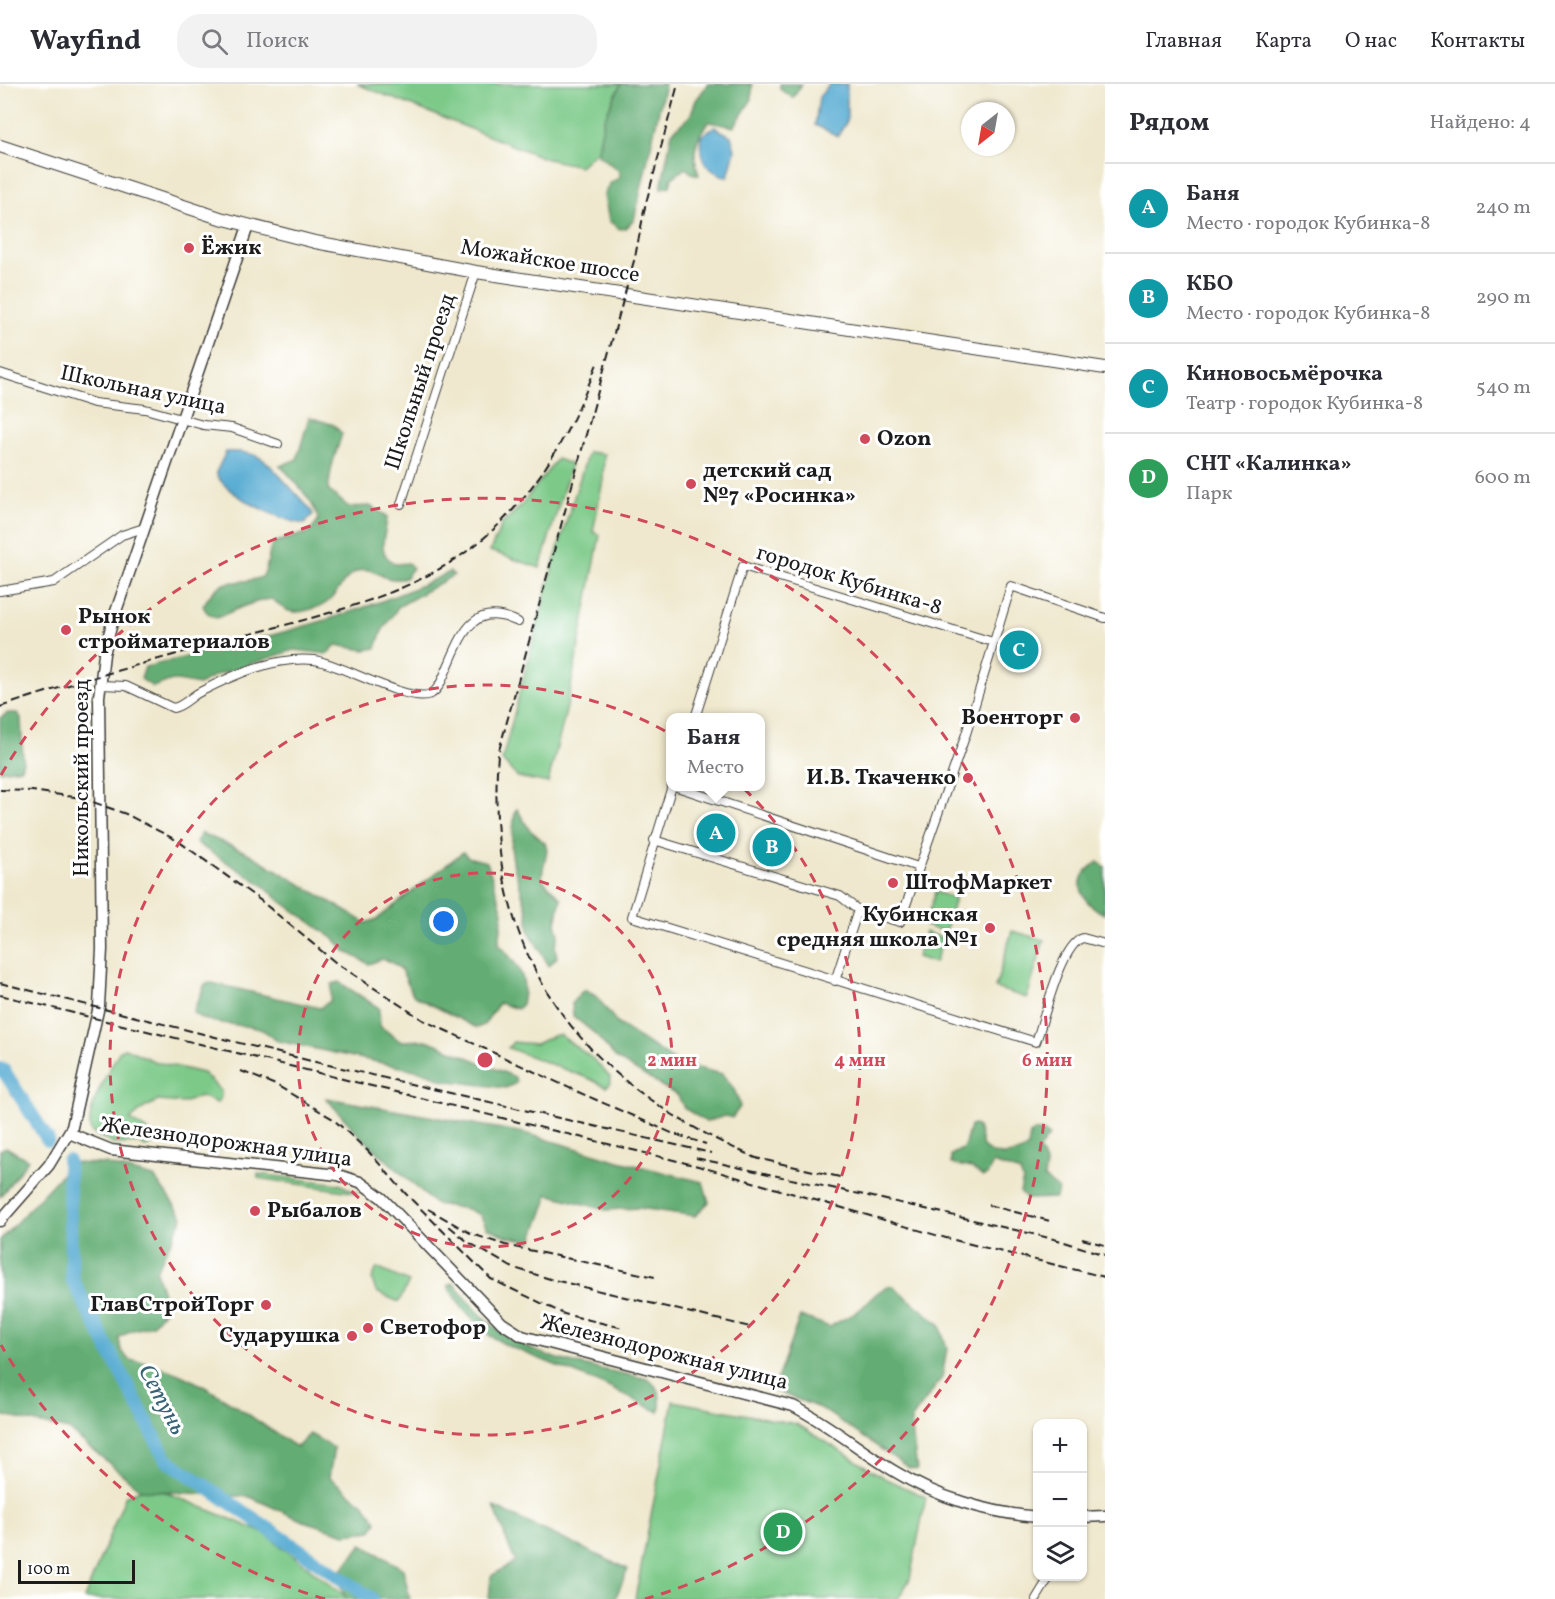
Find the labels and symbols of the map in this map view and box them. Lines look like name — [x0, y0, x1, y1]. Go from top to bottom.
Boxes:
north arrow — [961, 102, 1015, 156]
place label: Ёжик — [201, 233, 261, 264]
street label: Можайское шоссе — [458, 233, 642, 291]
marker: Ёжик — [182, 241, 196, 255]
street label: Школьный проезд — [378, 289, 464, 474]
street label: Школьная улица — [57, 358, 229, 424]
place label: Ozon — [877, 424, 932, 455]
marker: Ozon — [858, 432, 872, 446]
place label: детский сад №7 «Росинка» — [703, 456, 856, 512]
marker: детский сад №7 «Росинка» — [684, 477, 698, 491]
street label: городок Кубинка-8 — [752, 538, 946, 624]
place label: Рынок стройматериалов — [78, 602, 270, 658]
marker: Рынок стройматериалов — [59, 623, 73, 637]
pin: C — [1000, 628, 1038, 672]
street label: Никольский проезд — [67, 678, 98, 877]
place label: Военторг — [961, 703, 1063, 734]
marker: Военторг — [1068, 711, 1082, 725]
place label: И.В. Ткаченко — [806, 763, 956, 794]
marker: И.В. Ткаченко — [961, 771, 975, 785]
pin: A — [696, 810, 736, 855]
pin: B — [752, 824, 792, 870]
place label: ШтофМаркет — [905, 868, 1052, 899]
marker: ШтофМаркет — [886, 876, 900, 890]
place label: Кубинская средняя школа №1 — [776, 900, 978, 956]
your location — [429, 907, 458, 936]
marker: Кубинская средняя школа №1 — [983, 921, 997, 935]
text: 2 мин — [647, 1049, 697, 1074]
text: 4 мин — [834, 1049, 886, 1074]
text: 6 мин — [1022, 1049, 1072, 1074]
centre of rings — [475, 1050, 495, 1070]
street label: Железнодорожная улица — [98, 1110, 354, 1176]
place label: Рыбалов — [267, 1196, 362, 1227]
marker: Рыбалов — [248, 1204, 262, 1218]
place label: ГлавСтройТорг — [90, 1290, 254, 1321]
marker: ГлавСтройТорг — [259, 1298, 273, 1312]
street label: Железнодорожная улица — [537, 1307, 791, 1399]
place label: Светофор — [380, 1313, 486, 1344]
place label: Сударушка — [219, 1321, 340, 1352]
marker: Светофор — [361, 1321, 375, 1335]
marker: Сударушка — [345, 1329, 359, 1343]
water label: Сетунь — [128, 1359, 194, 1441]
pin: D — [764, 1510, 802, 1554]
scale bar — [18, 1557, 135, 1584]

